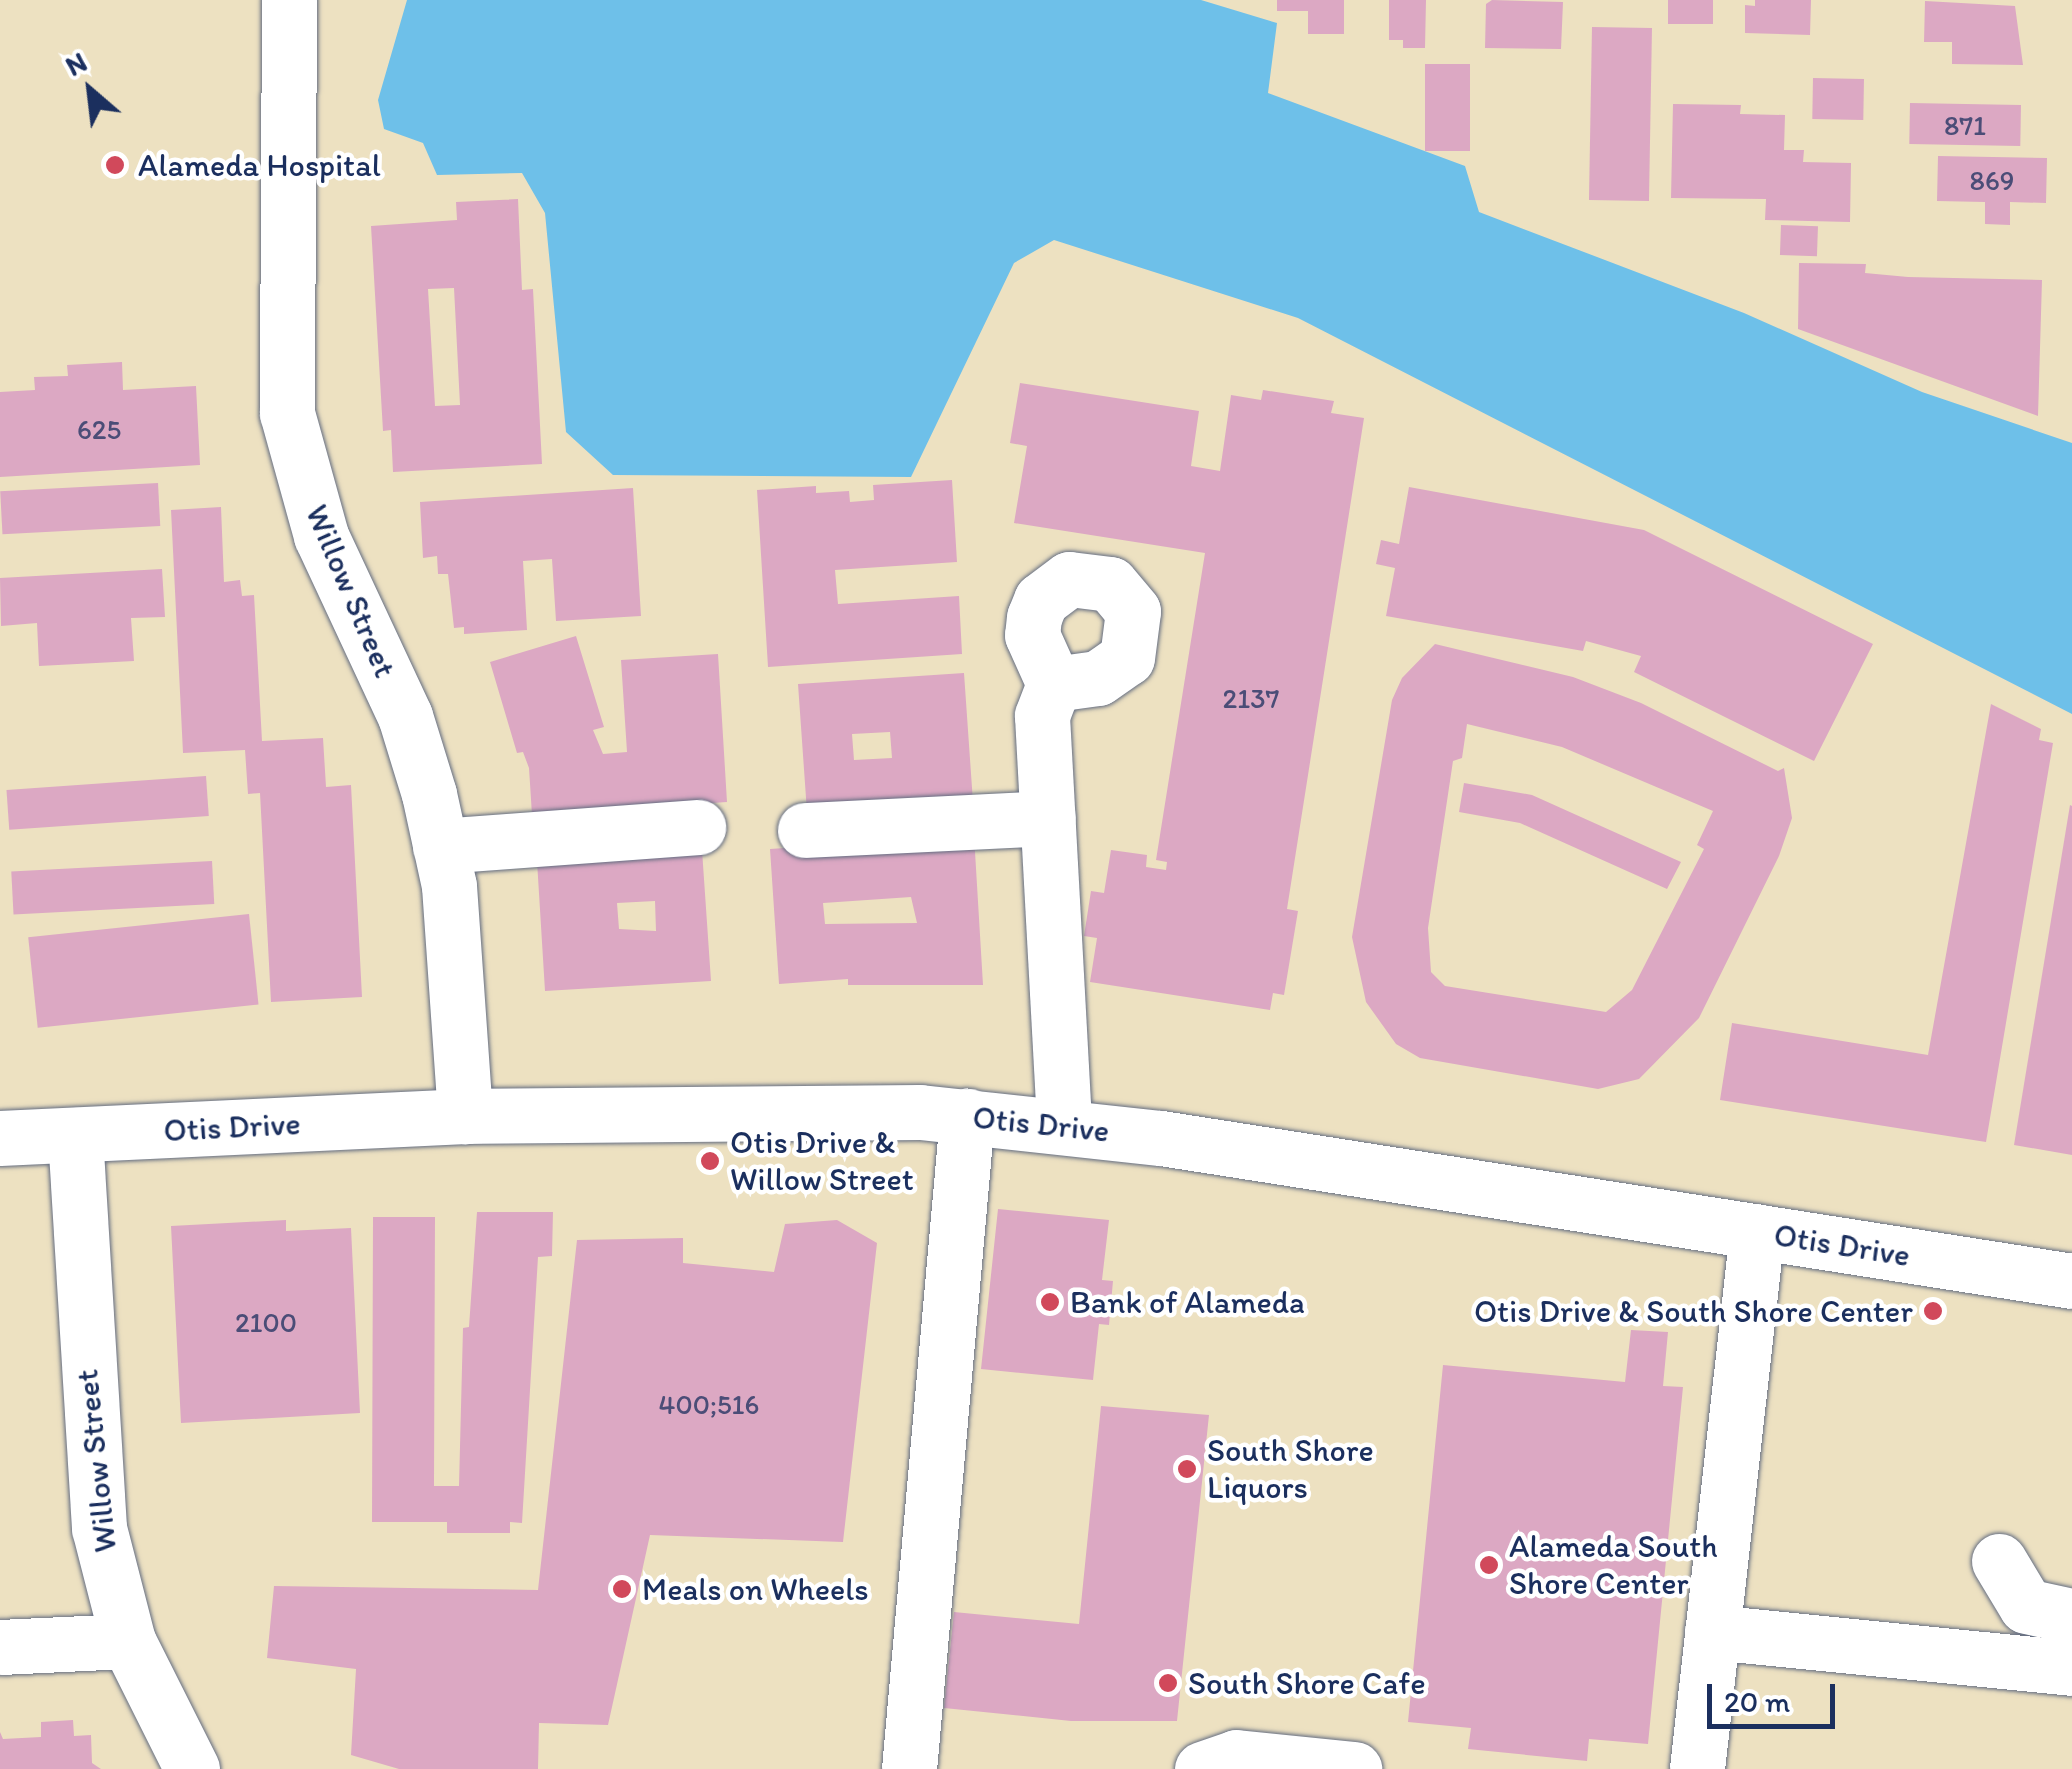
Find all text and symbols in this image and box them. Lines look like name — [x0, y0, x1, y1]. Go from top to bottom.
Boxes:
north arrow — [40, 40, 140, 140]
text: N — [60, 44, 92, 83]
house number: 871 — [1944, 108, 1986, 142]
place label: Alameda Hospital — [138, 146, 381, 184]
marker: Alameda Hospital — [102, 152, 128, 178]
house number: 869 — [1970, 163, 2014, 197]
house number: 625 — [77, 412, 121, 446]
street label: Willow Street — [297, 499, 405, 683]
house number: 2137 — [1223, 681, 1279, 715]
street label: Otis Drive — [971, 1098, 1111, 1150]
street label: Otis Drive — [163, 1104, 301, 1150]
place label: Otis Drive & Willow Street — [730, 1124, 913, 1199]
marker: Otis Drive & Willow Street — [699, 1150, 721, 1172]
street label: Otis Drive — [1771, 1215, 1913, 1275]
place label: Bank of Alameda — [1070, 1283, 1306, 1321]
marker: Bank of Alameda — [1039, 1291, 1061, 1313]
place label: Otis Drive & South Shore Center — [1474, 1292, 1913, 1330]
marker: Otis Drive & South Shore Center — [1922, 1300, 1944, 1322]
house number: 2100 — [235, 1305, 297, 1339]
street label: Willow Street — [67, 1368, 125, 1554]
house number: 400;516 — [659, 1387, 759, 1421]
place label: South Shore Liquors — [1207, 1432, 1373, 1507]
marker: South Shore Liquors — [1176, 1458, 1198, 1480]
place label: Alameda South Shore Center — [1509, 1528, 1718, 1603]
marker: Alameda South Shore Center — [1478, 1554, 1500, 1576]
place label: Meals on Wheels — [642, 1570, 869, 1608]
marker: Meals on Wheels — [611, 1578, 633, 1600]
place label: South Shore Cafe — [1188, 1664, 1426, 1702]
scale bar — [1712, 1664, 1840, 1726]
marker: South Shore Cafe — [1157, 1672, 1179, 1694]
text: 20 m — [1724, 1683, 1790, 1720]

